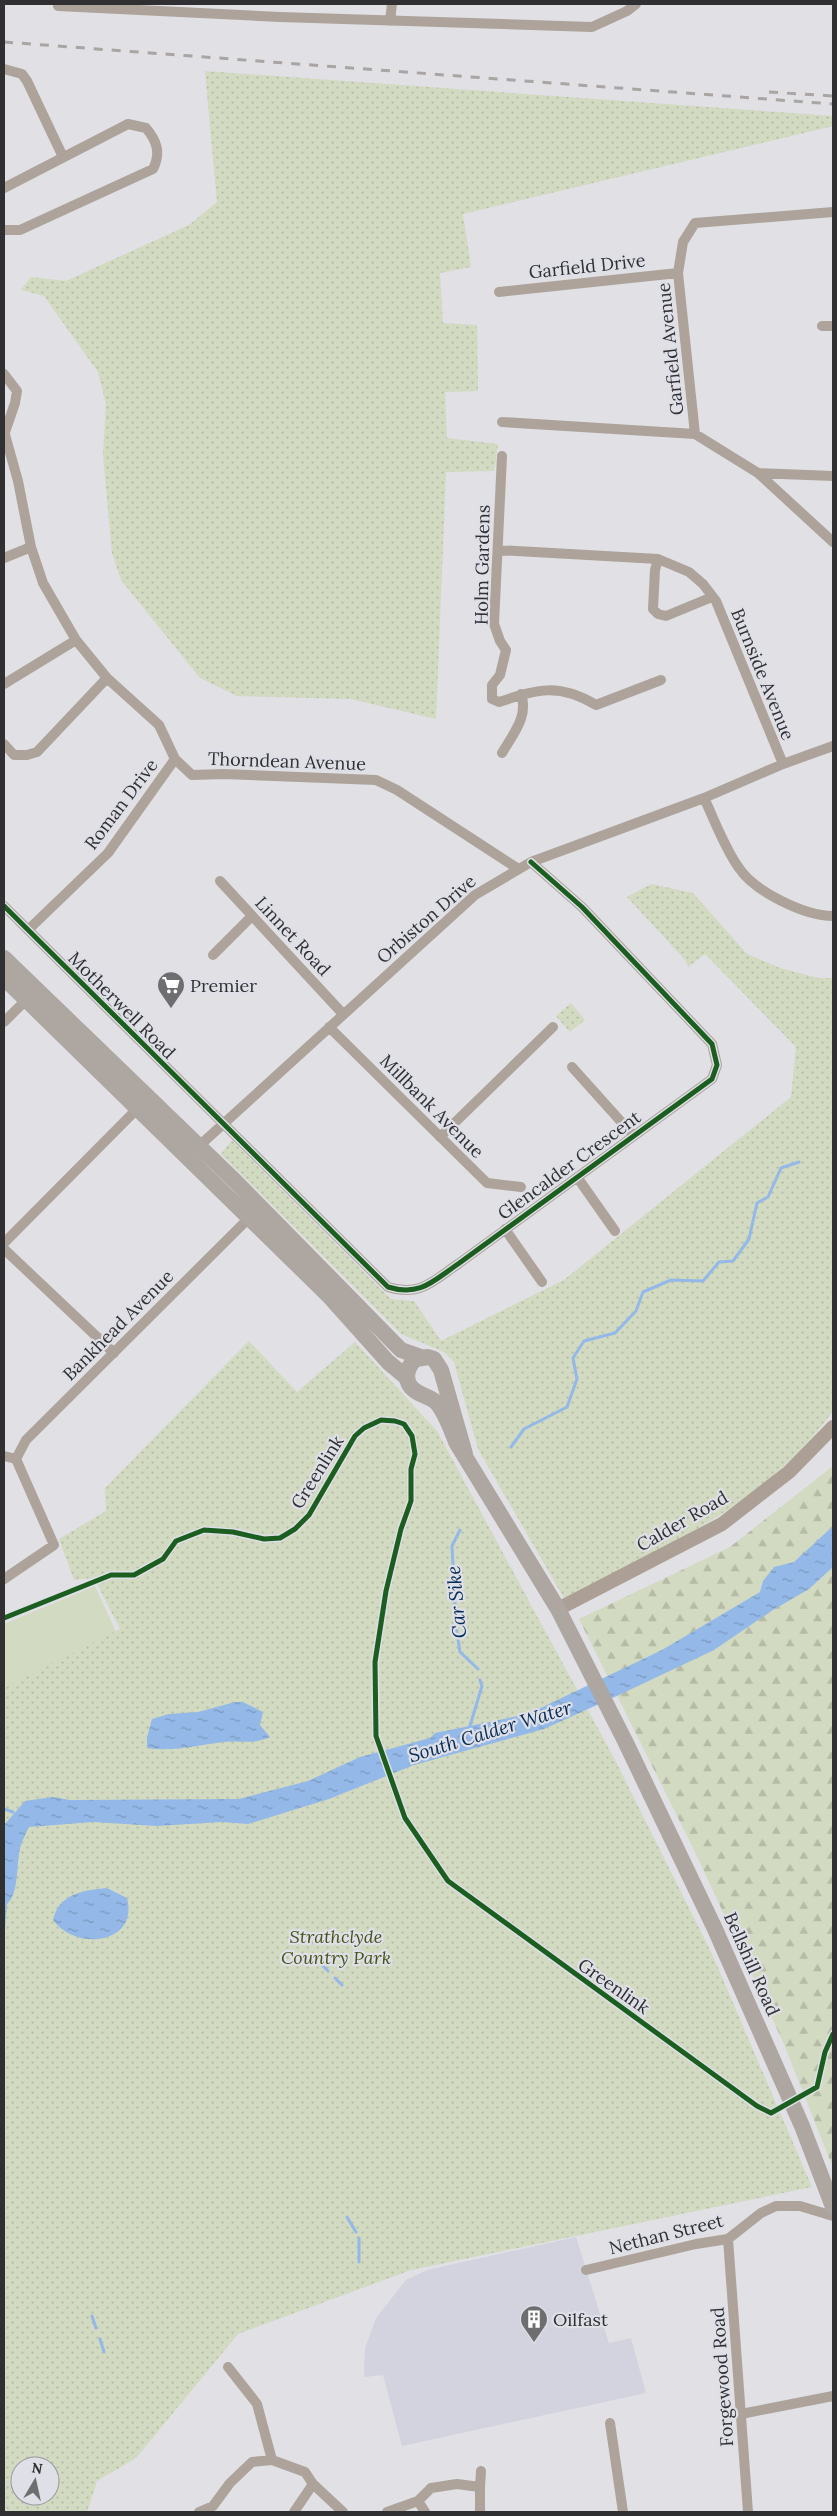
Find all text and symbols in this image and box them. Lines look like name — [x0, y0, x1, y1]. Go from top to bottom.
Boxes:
street label: Garfield Drive — [528, 248, 647, 284]
street label: Garfield Avenue — [652, 281, 688, 416]
street label: Holm Gardens — [469, 505, 495, 625]
street label: Burnside Avenue — [726, 605, 800, 744]
street label: Thorndean Avenue — [208, 747, 367, 775]
street label: Roman Drive — [79, 754, 163, 854]
street label: Orbiston Drive — [372, 869, 481, 968]
street label: Linnet Road — [250, 891, 336, 981]
street label: Motherwell Road — [63, 946, 181, 1064]
supermarket icon: Premier — [156, 970, 186, 1009]
place label: Premier — [190, 974, 257, 997]
street label: Millbank Avenue — [375, 1049, 489, 1163]
street label: Glencalder Crescent — [493, 1105, 645, 1225]
street label: Bankhead Avenue — [58, 1265, 178, 1385]
street label: Greenlink — [285, 1431, 349, 1513]
street label: Calder Road — [632, 1486, 732, 1556]
water label: Car Sike — [441, 1565, 471, 1639]
water label: South Calder Water — [405, 1695, 575, 1767]
street label: Bellshill Road — [719, 1909, 785, 2020]
park label: Strathclyde Country Park — [281, 1925, 391, 1969]
street label: Greenlink — [574, 1953, 655, 2019]
street label: Nethan Street — [607, 2209, 726, 2259]
building icon: Oilfast — [519, 2304, 549, 2343]
street label: Forgewood Road — [706, 2306, 738, 2448]
place label: Oilfast — [553, 2308, 608, 2331]
north arrow — [10, 2456, 60, 2506]
text: N — [30, 2458, 44, 2478]

